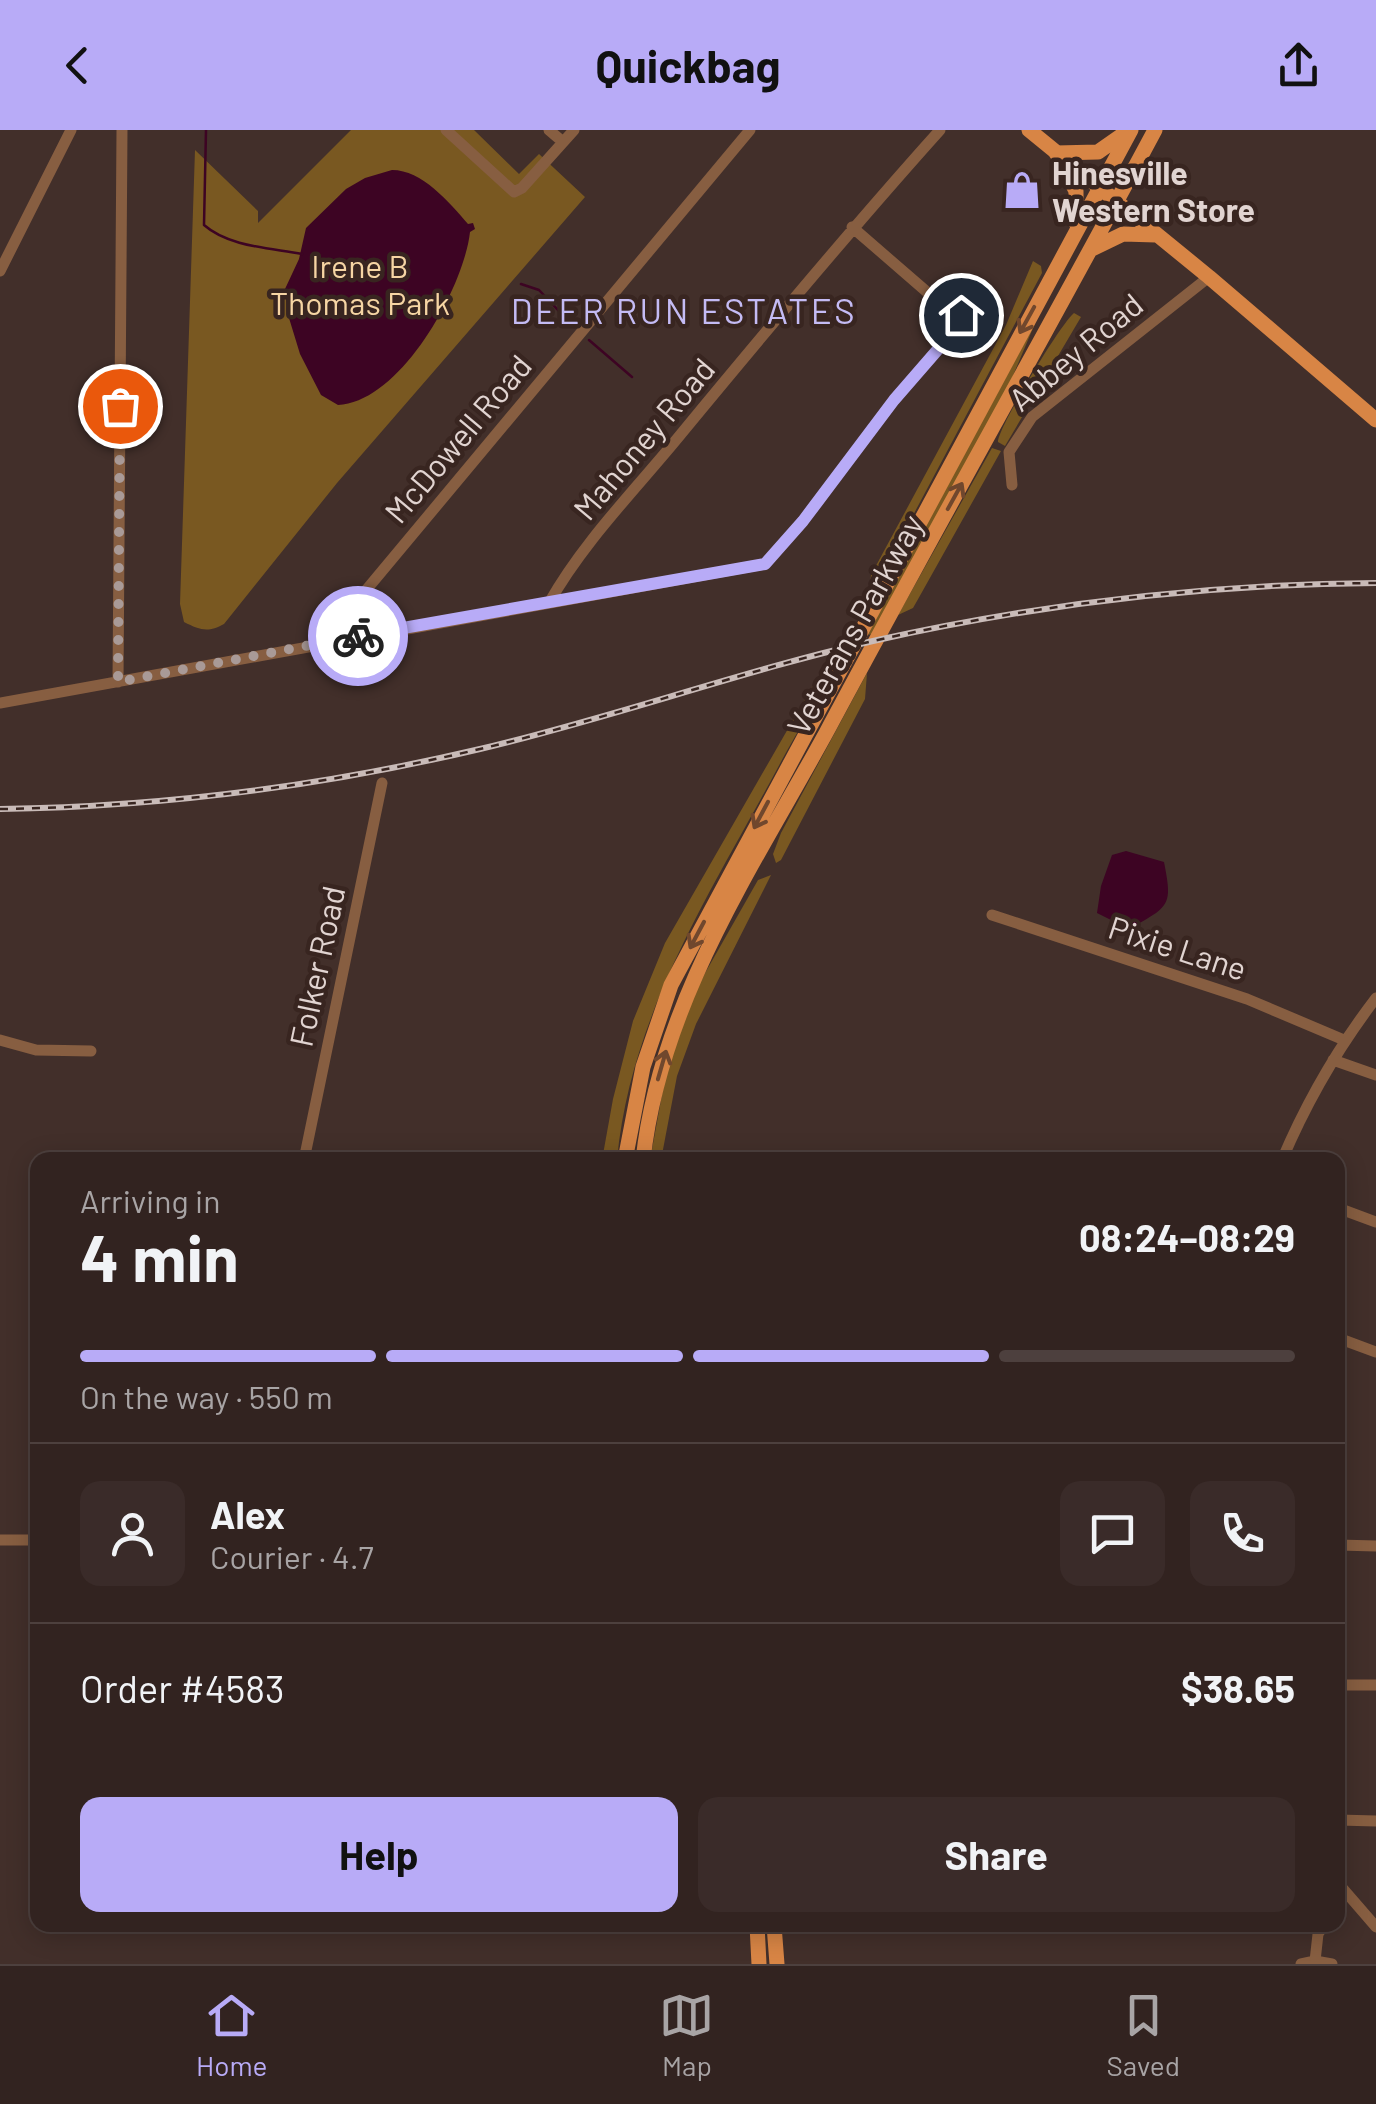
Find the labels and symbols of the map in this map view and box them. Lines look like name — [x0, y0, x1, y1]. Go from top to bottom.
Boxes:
place label: Hinesville Western Store — [1052, 153, 1255, 228]
shop icon: Hinesville Western Store — [1001, 169, 1043, 211]
park label: Irene B Thomas Park — [270, 246, 450, 321]
pin — [919, 273, 1004, 358]
street label: Abbey Road — [1000, 284, 1150, 418]
district label: DEER RUN ESTATES — [511, 289, 857, 331]
one-way arrow — [1017, 305, 1037, 334]
street label: McDowell Road — [376, 346, 538, 530]
street label: Mahoney Road — [564, 349, 722, 527]
pin — [78, 364, 163, 449]
one-way arrow — [946, 482, 966, 512]
street label: Veterans Parkway — [778, 507, 930, 741]
courier — [308, 586, 408, 686]
one-way arrow — [751, 799, 771, 829]
street label: Folker Road — [280, 882, 352, 1050]
street label: Pixie Lane — [1104, 907, 1252, 987]
one-way arrow — [687, 919, 706, 949]
one-way arrow — [654, 1049, 672, 1081]

